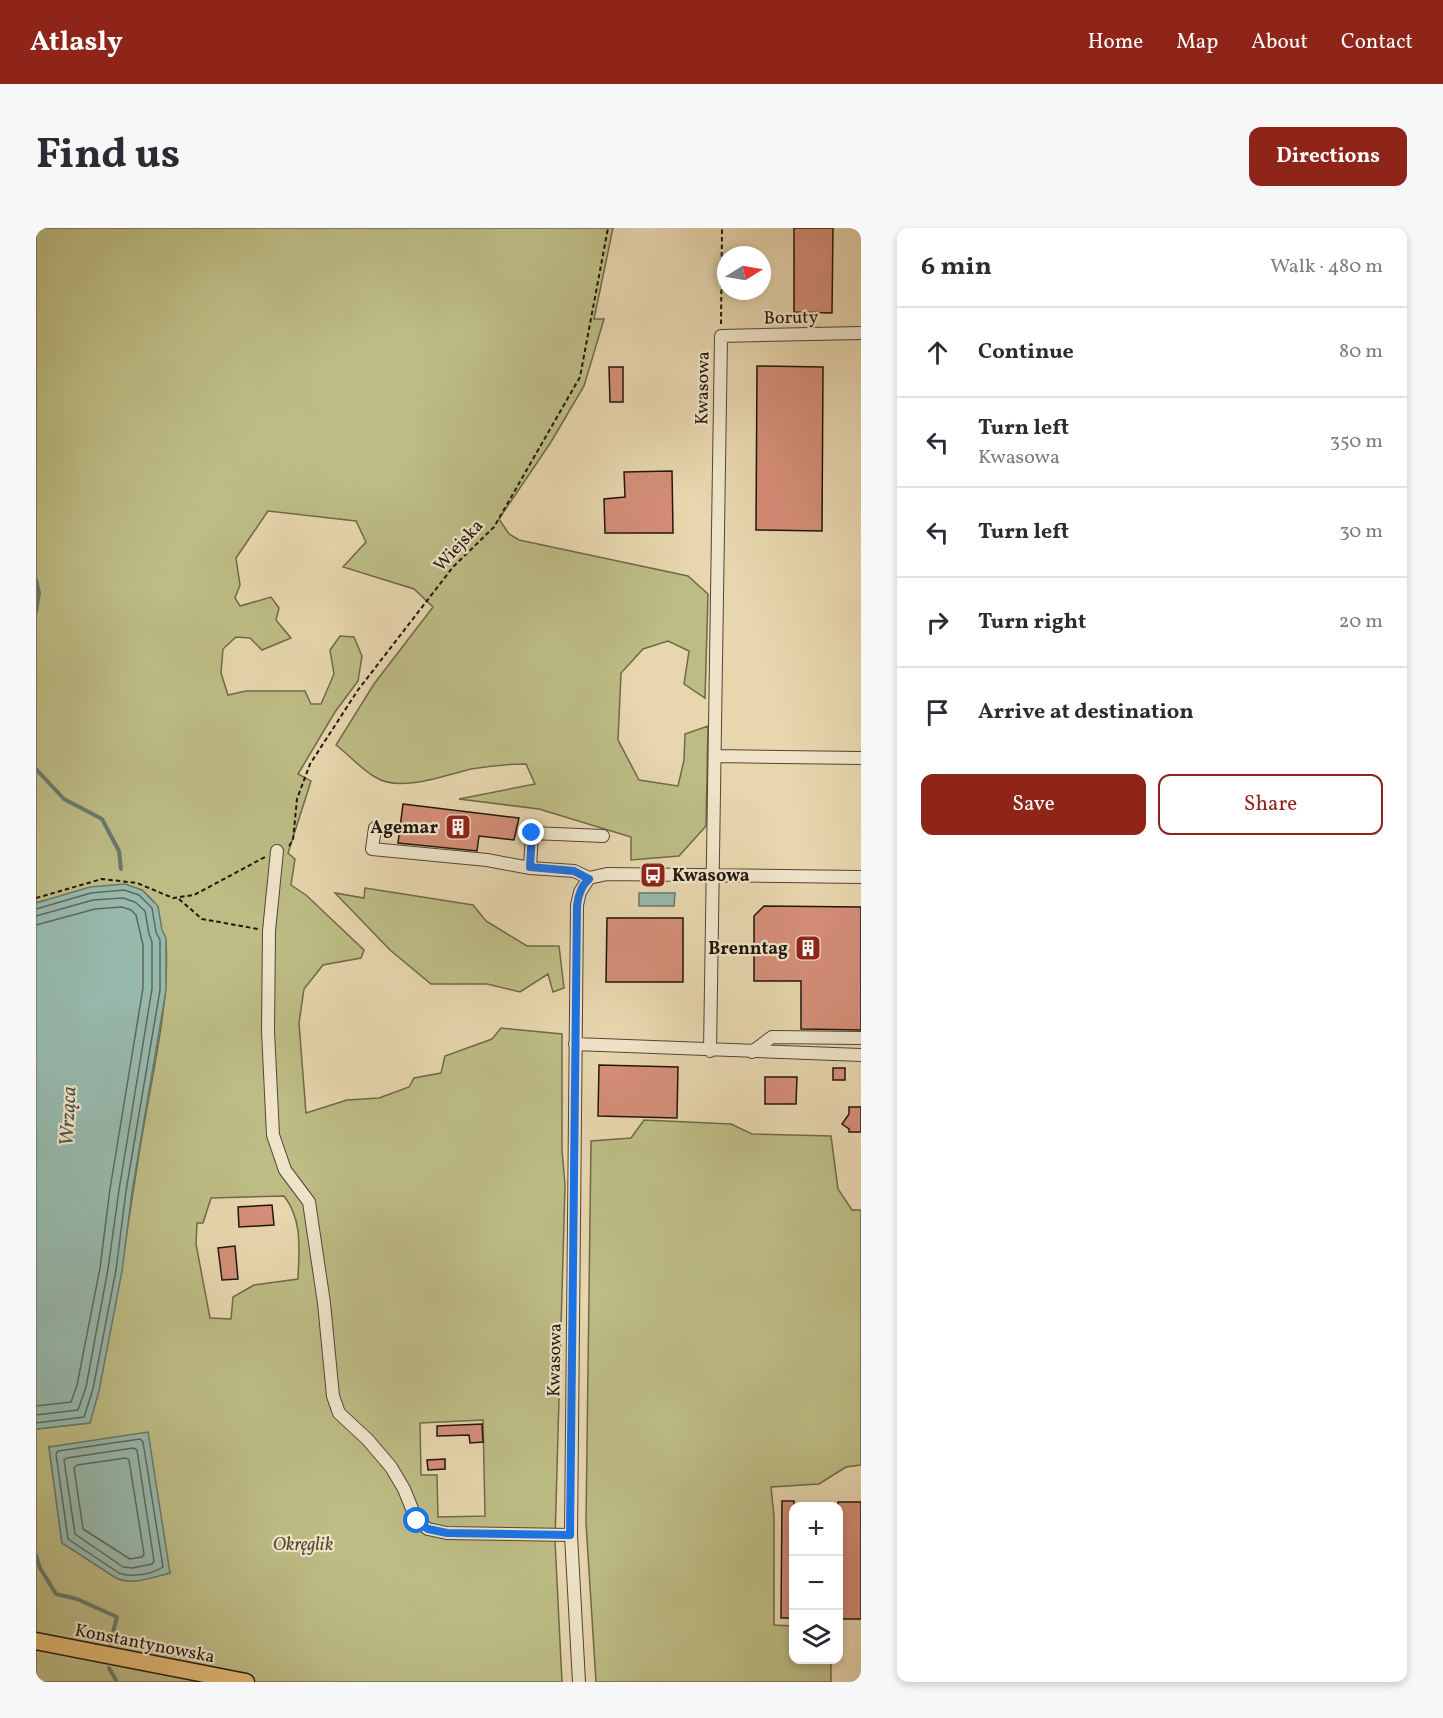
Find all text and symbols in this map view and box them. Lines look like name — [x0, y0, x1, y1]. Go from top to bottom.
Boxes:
text: Atlasly — [30, 23, 123, 62]
text: Home — [1088, 28, 1143, 57]
text: Map — [1176, 28, 1218, 57]
text: About — [1251, 28, 1308, 57]
text: Contact — [1341, 28, 1413, 57]
text: Find us — [36, 127, 180, 186]
button: Directions — [1249, 127, 1407, 186]
north arrow — [717, 246, 771, 300]
text: 6 min — [921, 249, 992, 285]
text: Walk · 480 m — [1270, 253, 1383, 281]
street label: Boruty — [764, 306, 819, 331]
icon: ahead — [921, 336, 954, 369]
text: Continue — [978, 337, 1074, 368]
text: 80 m — [1339, 338, 1383, 366]
street label: Kwasowa — [690, 351, 717, 425]
text: Turn left — [978, 413, 1069, 444]
icon: left — [921, 426, 954, 459]
text: 350 m — [1330, 428, 1383, 456]
text: Kwasowa — [978, 444, 1060, 472]
street label: Wiejska — [428, 514, 490, 578]
icon: left — [921, 516, 954, 549]
text: Turn left — [978, 517, 1069, 548]
text: 30 m — [1339, 518, 1383, 546]
icon: right — [921, 606, 954, 639]
text: Turn right — [978, 607, 1086, 638]
text: 20 m — [1339, 608, 1383, 636]
icon: arrive — [921, 696, 954, 729]
text: Arrive at destination — [978, 697, 1194, 728]
button: Save — [921, 774, 1146, 835]
button: Share — [1158, 774, 1383, 835]
building icon: Agemar — [443, 812, 473, 842]
place label: Agemar — [370, 816, 438, 841]
route end — [518, 819, 544, 845]
bus stop icon: Kwasowa — [638, 860, 668, 890]
place label: Kwasowa — [672, 864, 750, 889]
building icon: Brenntag — [793, 933, 823, 963]
place label: Brenntag — [708, 937, 788, 962]
water label: Wrząca — [53, 1086, 85, 1147]
street label: Kwasowa — [542, 1323, 569, 1397]
map controls — [789, 1502, 843, 1664]
button: + — [789, 1502, 843, 1556]
route start — [403, 1507, 429, 1533]
park label: Okręglik — [273, 1533, 333, 1558]
button: − — [789, 1556, 843, 1610]
button: layers — [789, 1610, 843, 1664]
street label: Konstantynowska — [73, 1619, 217, 1670]

